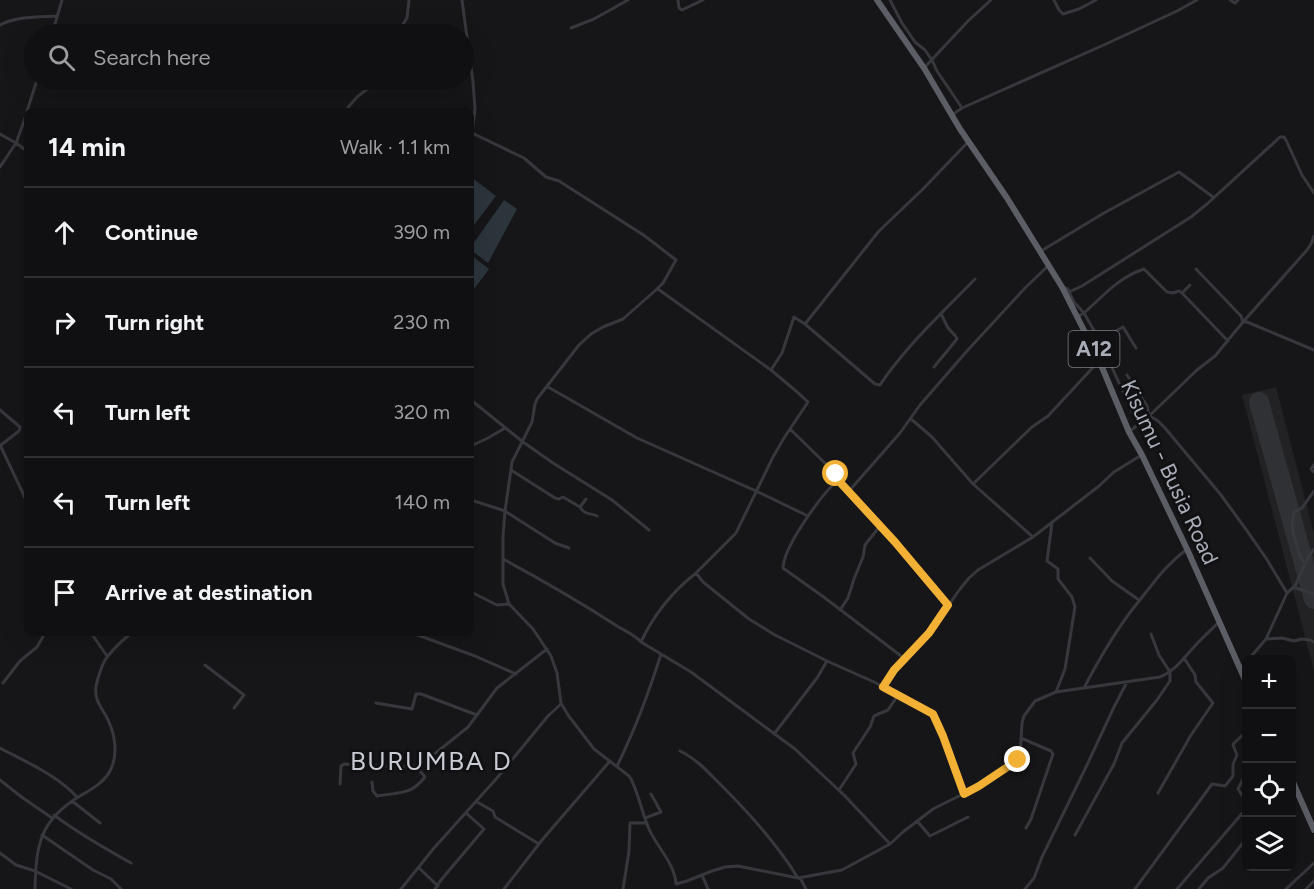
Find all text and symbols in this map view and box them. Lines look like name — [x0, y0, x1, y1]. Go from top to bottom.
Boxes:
search box — [24, 24, 474, 90]
icon: search — [45, 41, 78, 74]
text: Search here — [93, 44, 211, 71]
text: 14 min — [48, 131, 126, 163]
text: Walk · 1.1 km — [340, 135, 450, 159]
icon: ahead — [48, 216, 81, 249]
text: Continue — [105, 219, 198, 246]
text: 390 m — [393, 220, 450, 244]
icon: right — [48, 306, 81, 339]
text: Turn right — [105, 309, 204, 336]
text: 230 m — [393, 310, 450, 334]
road number: A12 — [1068, 331, 1120, 367]
street label: Kisumu - Busia Road — [1115, 376, 1224, 569]
icon: left — [48, 396, 81, 429]
text: Turn left — [105, 399, 191, 426]
text: 320 m — [393, 400, 450, 424]
route start — [822, 460, 848, 486]
icon: left — [48, 486, 81, 519]
text: Turn left — [105, 489, 191, 516]
text: 140 m — [395, 490, 450, 514]
icon: arrive — [48, 576, 81, 609]
text: Arrive at destination — [105, 579, 313, 606]
map controls — [1242, 655, 1296, 871]
button: + — [1242, 655, 1296, 709]
button: − — [1242, 709, 1296, 763]
district label: BURUMBA D — [350, 745, 512, 777]
route end — [1004, 746, 1030, 772]
button: locate — [1242, 763, 1296, 817]
button: layers — [1242, 817, 1296, 871]

